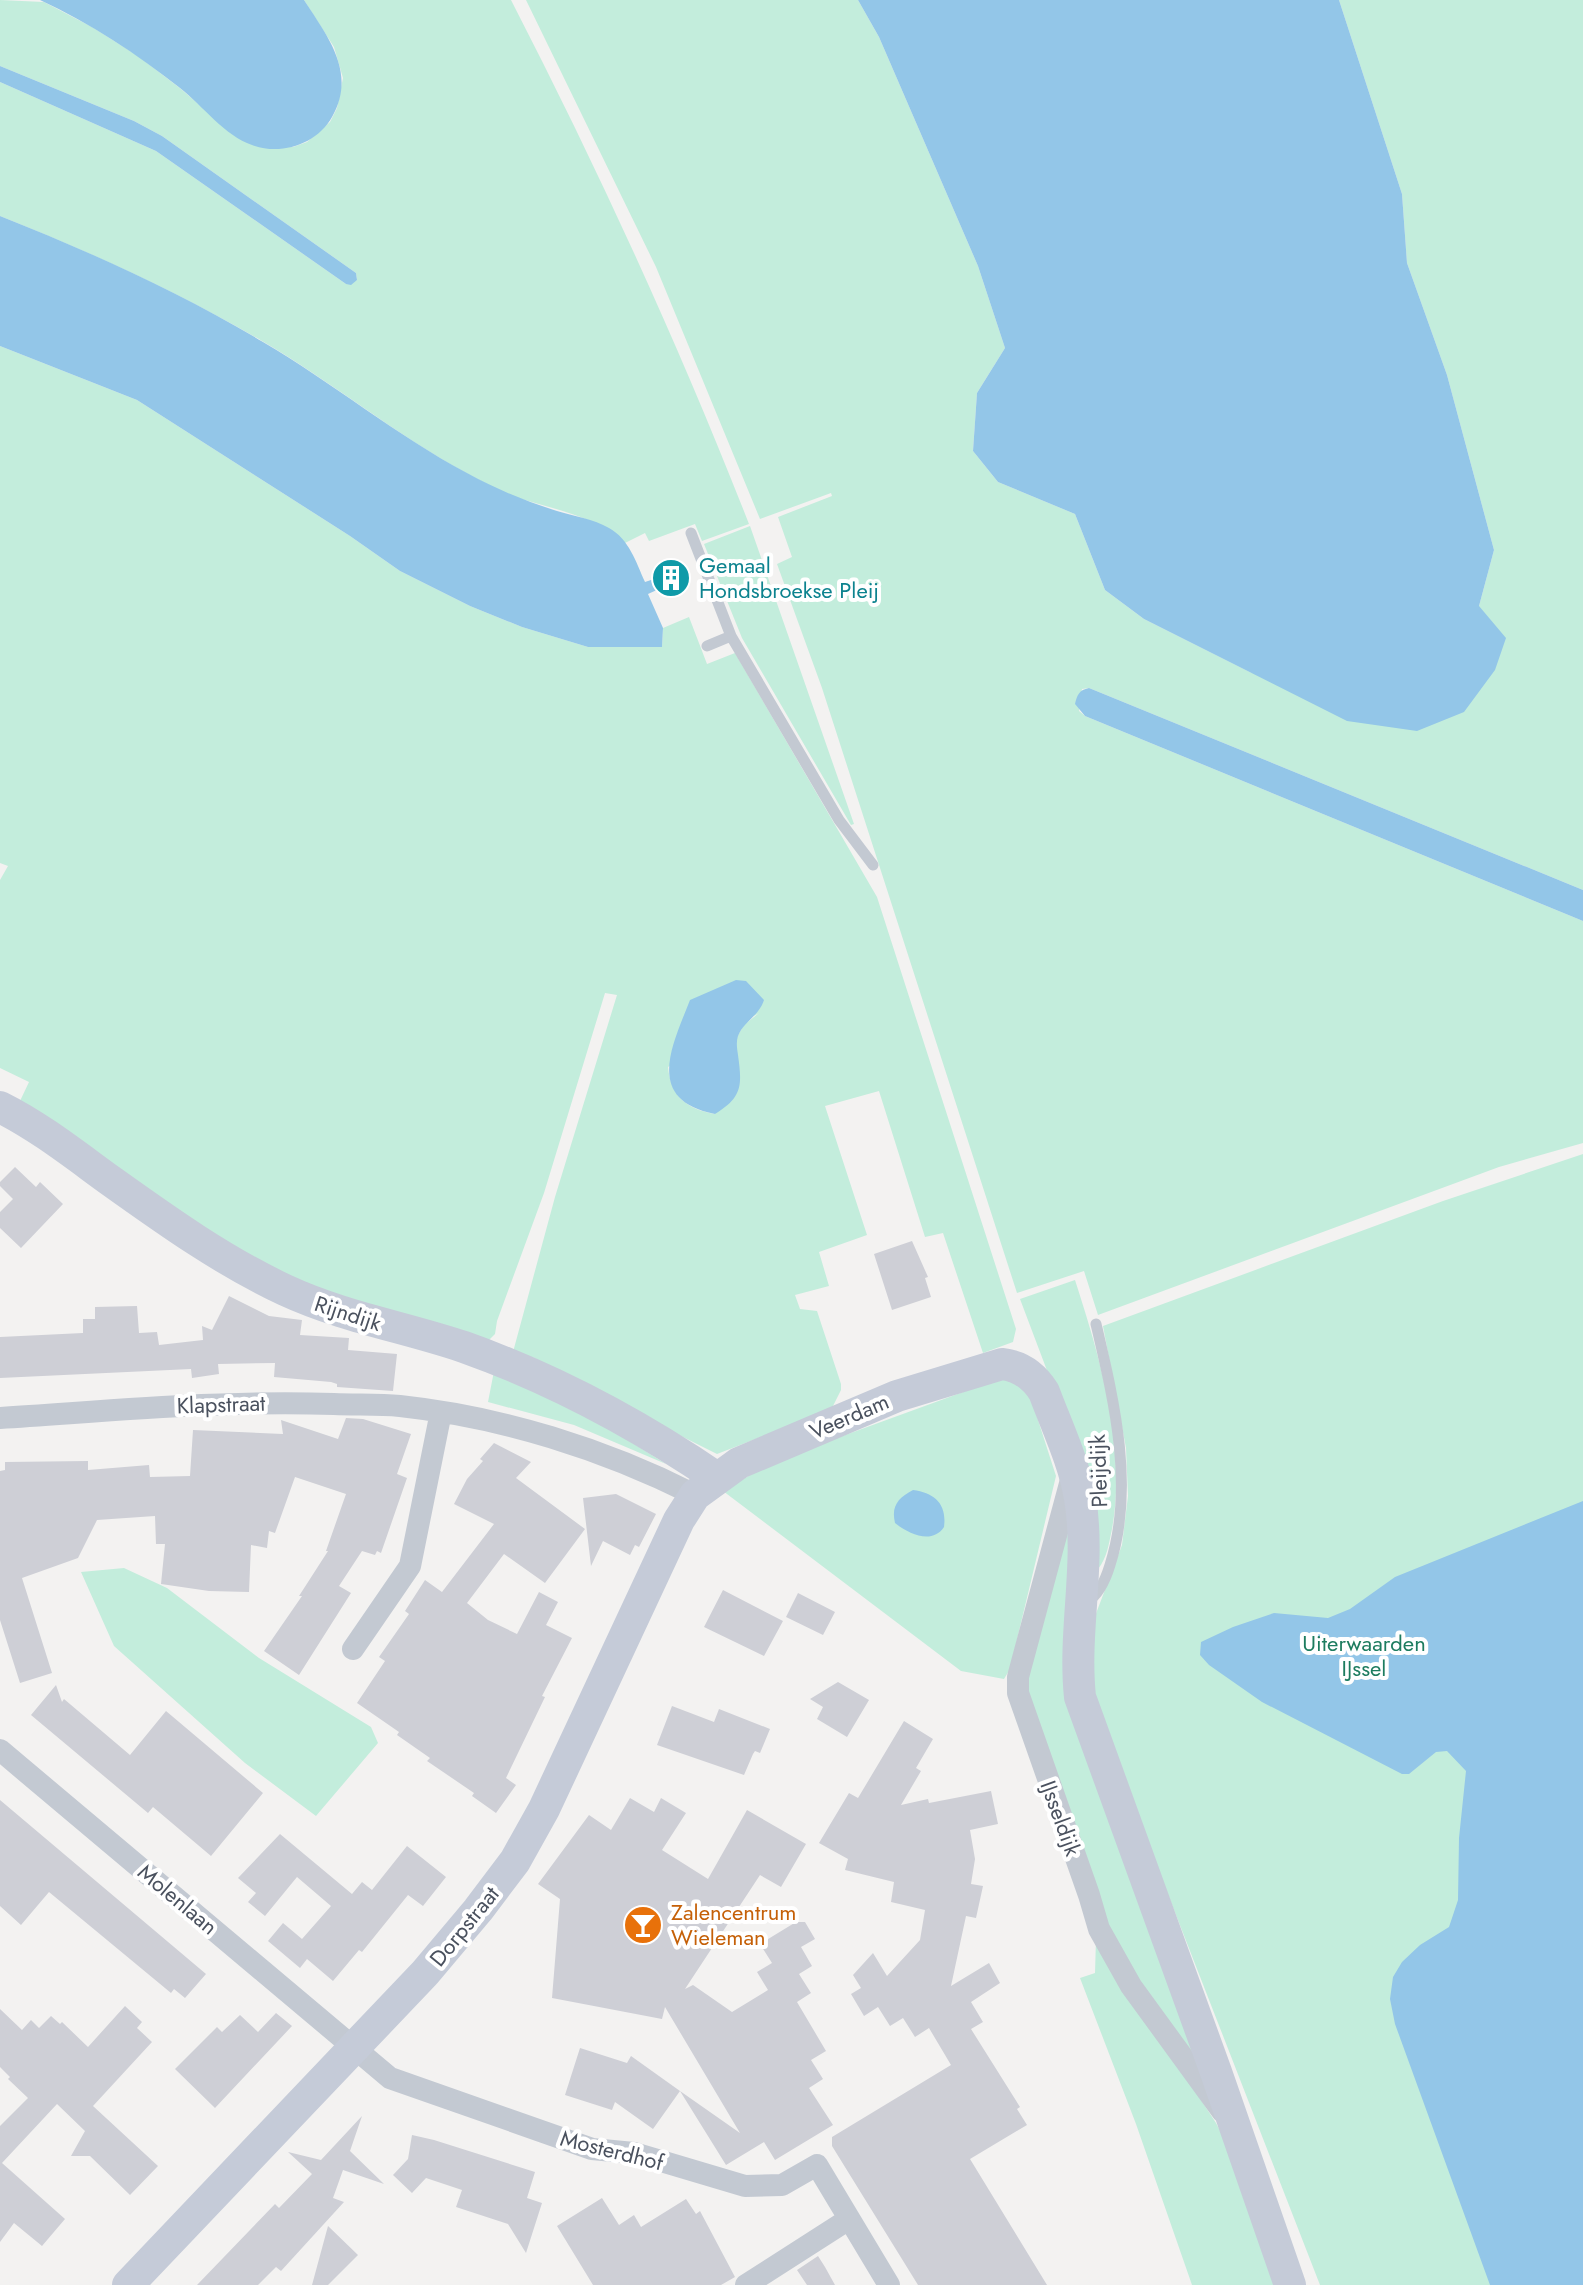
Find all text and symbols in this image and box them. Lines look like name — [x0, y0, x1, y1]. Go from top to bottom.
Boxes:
place label: Gemaal Hondsbroekse Pleij — [699, 549, 879, 606]
building icon: Gemaal Hondsbroekse Pleij — [650, 557, 692, 599]
street label: Rijndijk — [310, 1287, 386, 1339]
street label: Veerdam — [804, 1385, 894, 1447]
street label: Klapstraat — [176, 1386, 267, 1422]
street label: Pleijdijk — [1081, 1434, 1115, 1508]
park label: Uiterwaarden IJssel — [1302, 1627, 1426, 1684]
street label: IJsseldijk — [1033, 1776, 1090, 1861]
street label: Molenlaan — [131, 1856, 225, 1942]
street label: Dorpstraat — [422, 1878, 507, 1973]
place label: Zalencentrum Wieleman — [671, 1896, 796, 1953]
bar icon: Zalencentrum Wieleman — [622, 1904, 664, 1946]
street label: Mosterdhof — [557, 2122, 668, 2178]

